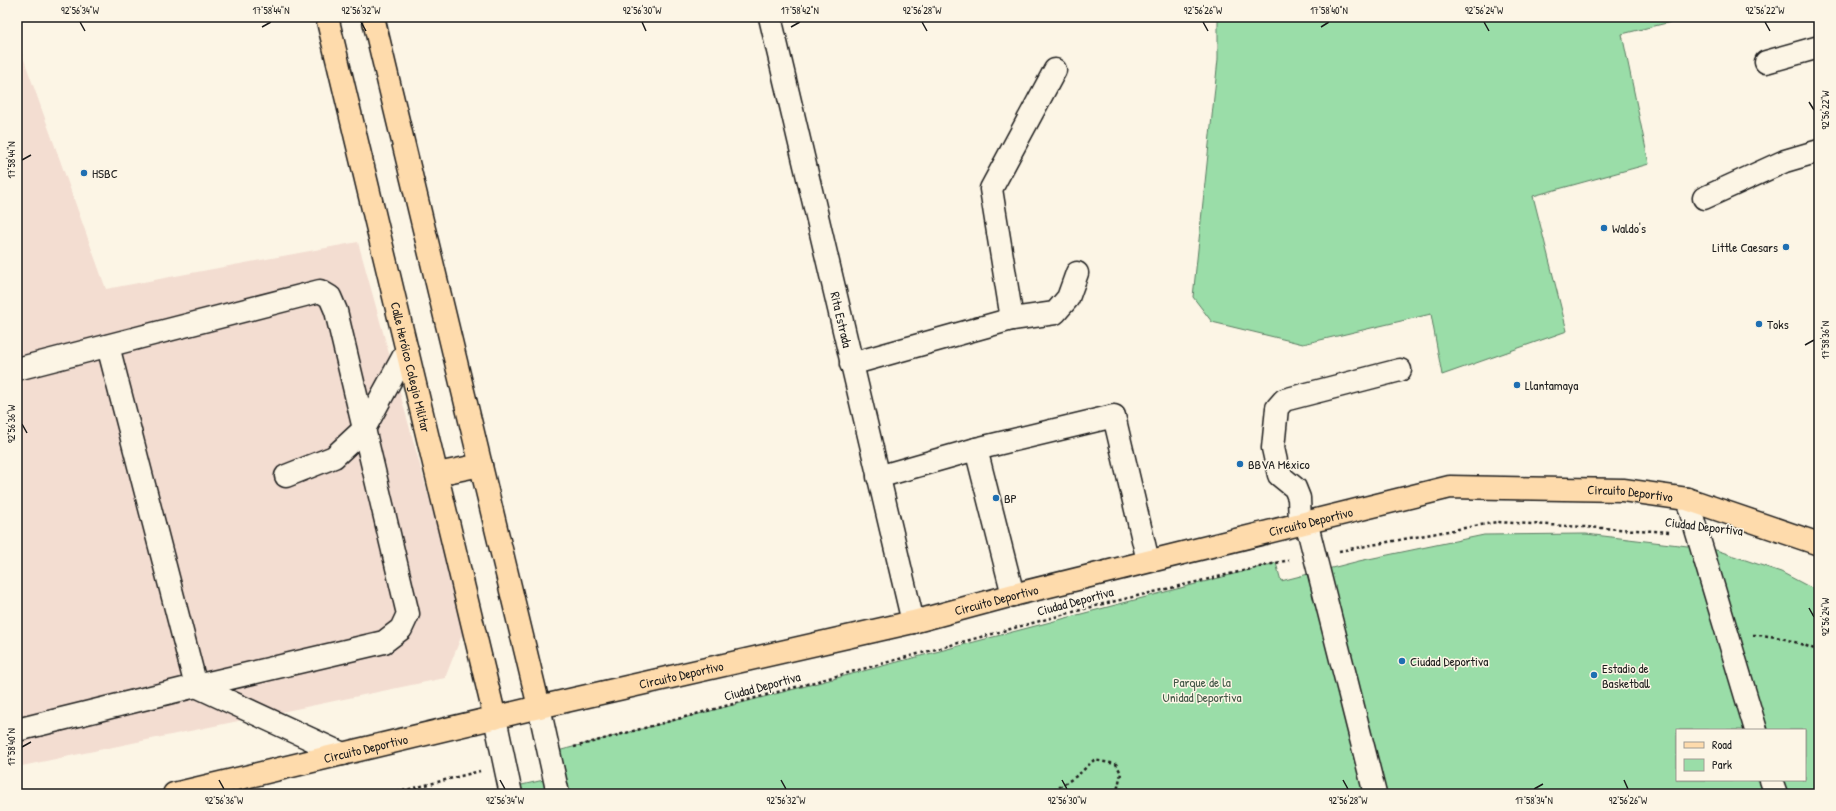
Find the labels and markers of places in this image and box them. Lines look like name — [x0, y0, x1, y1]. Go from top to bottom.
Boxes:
place label: HSBC — [92, 164, 118, 182]
marker: HSBC — [79, 168, 89, 178]
place label: Waldo's — [1612, 219, 1646, 237]
marker: Waldo's — [1599, 223, 1609, 233]
place label: Little Caesars — [1712, 238, 1778, 256]
marker: Little Caesars — [1781, 242, 1791, 252]
place label: Toks — [1767, 315, 1789, 333]
marker: Toks — [1754, 319, 1764, 329]
place label: Llantamaya — [1525, 376, 1578, 394]
marker: Llantamaya — [1512, 380, 1522, 390]
place label: BBVA México — [1248, 455, 1310, 473]
marker: BBVA México — [1235, 459, 1245, 469]
place label: BP — [1004, 489, 1017, 507]
marker: BP — [991, 493, 1001, 503]
place label: Ciudad Deportiva — [1410, 652, 1488, 670]
marker: Ciudad Deportiva — [1397, 656, 1407, 666]
place label: Estadio de Basketball — [1602, 659, 1650, 692]
marker: Estadio de Basketball — [1589, 670, 1599, 680]

